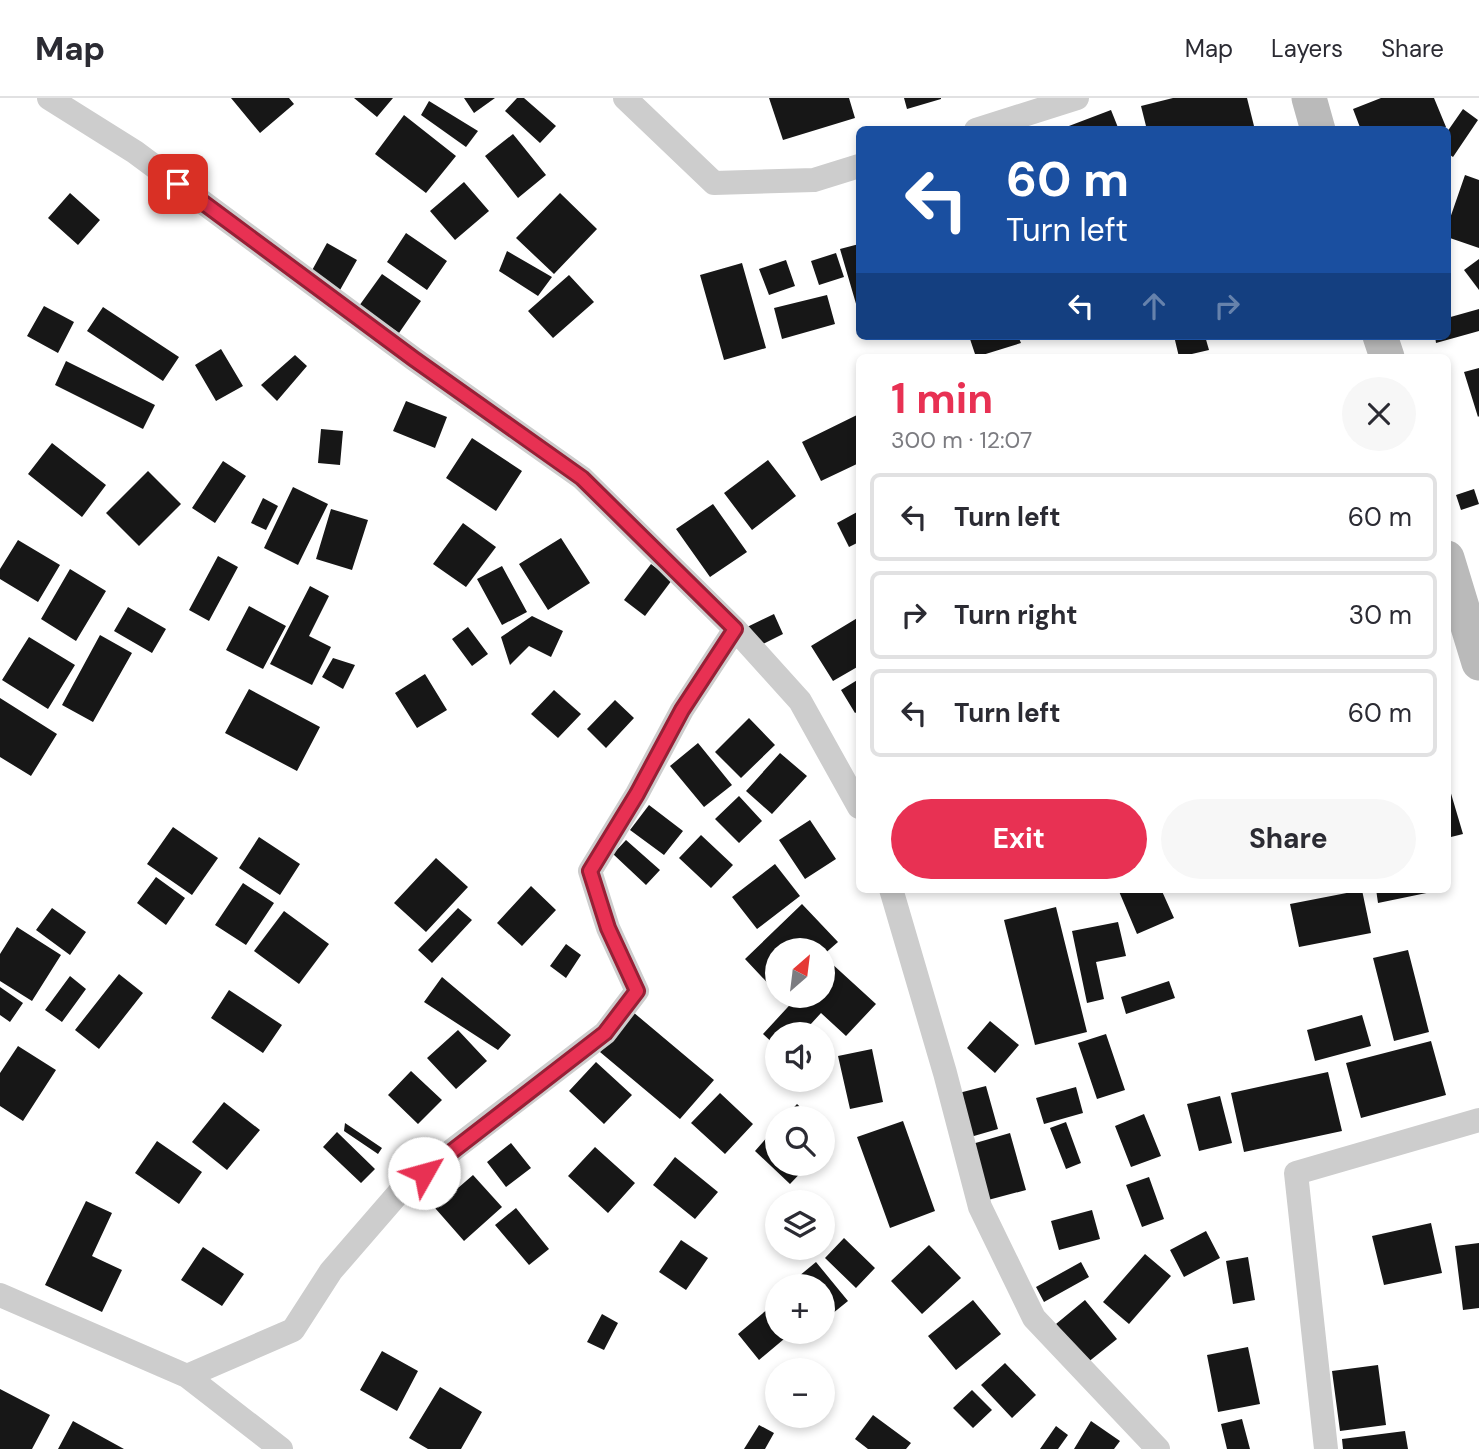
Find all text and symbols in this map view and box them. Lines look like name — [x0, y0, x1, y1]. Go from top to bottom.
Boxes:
text: Map — [35, 27, 105, 70]
text: Map — [1185, 33, 1233, 64]
text: Layers — [1271, 33, 1343, 64]
text: Share — [1381, 33, 1444, 64]
text: 60 m — [1006, 147, 1129, 211]
pin — [148, 154, 208, 214]
icon: left — [891, 154, 982, 245]
icon: arrive — [159, 165, 197, 203]
text: Turn left — [1006, 209, 1128, 251]
icon: left — [1062, 287, 1100, 325]
icon: ahead — [1135, 287, 1173, 325]
icon: right — [1208, 287, 1246, 325]
text: 1 min — [891, 371, 993, 426]
button: close — [1342, 377, 1416, 451]
text: 300 m · 12:07 — [891, 425, 1032, 455]
icon: left — [895, 498, 933, 536]
text: Turn left — [954, 500, 1061, 534]
text: 60 m — [1348, 500, 1412, 534]
icon: right — [895, 596, 933, 634]
text: Turn right — [954, 598, 1078, 632]
text: 30 m — [1349, 598, 1412, 632]
icon: left — [895, 694, 933, 732]
text: Turn left — [954, 696, 1061, 730]
text: 60 m — [1348, 696, 1412, 730]
button: Exit — [891, 799, 1147, 879]
button: Share — [1161, 799, 1416, 879]
north arrow — [765, 938, 835, 1008]
map controls — [765, 938, 835, 1428]
button: sound — [765, 1022, 835, 1092]
button: search — [765, 1106, 835, 1176]
position arrow — [387, 1136, 461, 1210]
button: layers — [765, 1190, 835, 1260]
button: + — [765, 1274, 835, 1344]
button: − — [765, 1358, 835, 1428]

